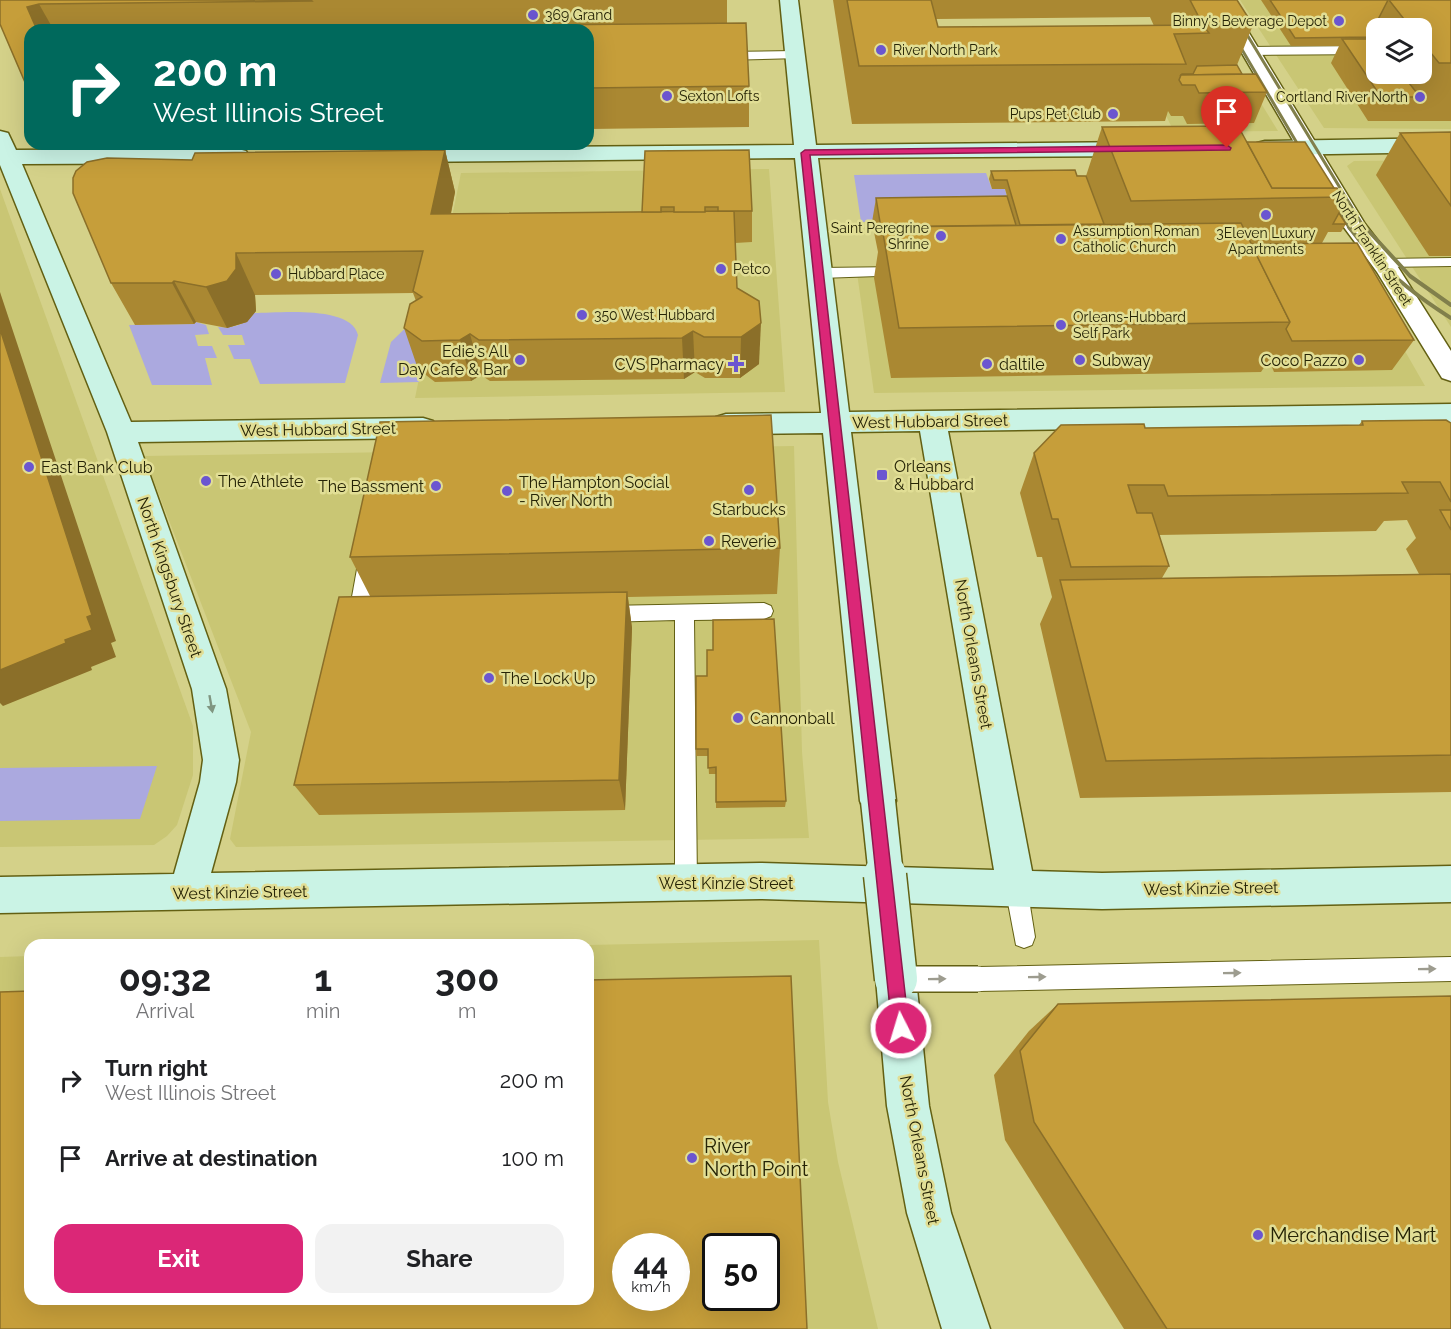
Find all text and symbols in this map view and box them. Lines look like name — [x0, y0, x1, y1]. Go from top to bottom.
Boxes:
place label: 369 Grand — [545, 7, 612, 23]
marker: 369 Grand — [526, 8, 540, 22]
place label: Binny's Beverage Depot — [1172, 13, 1327, 29]
marker: Binny's Beverage Depot — [1332, 14, 1346, 28]
map controls — [1366, 18, 1432, 84]
button: layers — [1366, 18, 1432, 84]
place label: River North Park — [893, 42, 998, 58]
marker: River North Park — [874, 43, 888, 57]
text: 200 m — [153, 47, 277, 96]
icon: right — [54, 48, 132, 126]
pin — [1201, 86, 1252, 148]
place label: Sexton Lofts — [679, 88, 760, 104]
marker: Sexton Lofts — [660, 89, 674, 103]
place label: Cortland River North — [1276, 89, 1408, 105]
marker: Cortland River North — [1413, 90, 1427, 104]
icon: arrive — [1210, 95, 1243, 128]
text: West Illinois Street — [153, 97, 384, 128]
place label: Pups Pet Club — [1010, 106, 1101, 122]
marker: Pups Pet Club — [1106, 107, 1120, 121]
street label: North Franklin Street — [1329, 188, 1415, 309]
marker: 3Eleven Luxury Apartments — [1259, 208, 1273, 222]
place label: Saint Peregrine Shrine — [831, 220, 929, 252]
place label: Assumption Roman Catholic Church — [1073, 223, 1199, 255]
place label: 3Eleven Luxury Apartments — [1216, 225, 1316, 257]
marker: Saint Peregrine Shrine — [934, 229, 948, 243]
marker: Assumption Roman Catholic Church — [1054, 232, 1068, 246]
place label: Petco — [733, 261, 770, 277]
marker: Petco — [714, 262, 728, 276]
place label: Hubbard Place — [288, 266, 385, 282]
marker: Hubbard Place — [269, 267, 283, 281]
place label: 350 West Hubbard — [594, 307, 715, 323]
marker: 350 West Hubbard — [575, 308, 589, 322]
place label: Orleans-Hubbard Self Park — [1073, 309, 1186, 341]
marker: Orleans-Hubbard Self Park — [1054, 318, 1068, 332]
place label: Edie's All Day Cafe & Bar — [398, 342, 509, 379]
place label: Subway — [1092, 351, 1151, 370]
place label: Coco Pazzo — [1261, 351, 1347, 370]
marker: Edie's All Day Cafe & Bar — [513, 353, 527, 367]
marker: Subway — [1073, 353, 1087, 367]
marker: Coco Pazzo — [1352, 353, 1366, 367]
place label: CVS Pharmacy — [614, 355, 724, 374]
place label: daltile — [999, 355, 1045, 374]
marker: CVS Pharmacy — [729, 357, 743, 371]
marker: daltile — [980, 357, 994, 371]
street label: West Hubbard Street — [852, 411, 1009, 432]
street label: West Hubbard Street — [240, 419, 397, 440]
place label: Orleans & Hubbard — [894, 457, 974, 494]
place label: East Bank Club — [41, 458, 153, 477]
marker: East Bank Club — [22, 460, 36, 474]
marker: Orleans & Hubbard — [875, 468, 889, 482]
place label: The Athlete — [218, 472, 304, 491]
place label: The Hampton Social - River North — [519, 473, 670, 510]
marker: The Athlete — [199, 474, 213, 488]
place label: The Bassment — [318, 477, 425, 496]
marker: The Bassment — [429, 479, 443, 493]
marker: Starbucks — [742, 483, 756, 497]
marker: The Hampton Social - River North — [500, 484, 514, 498]
street label: North Kingsbury Street — [133, 494, 206, 661]
place label: Starbucks — [712, 500, 786, 519]
place label: Reverie — [721, 532, 776, 551]
marker: Reverie — [702, 534, 716, 548]
street label: North Orleans Street — [951, 578, 996, 731]
place label: The Lock Up — [501, 669, 596, 688]
marker: The Lock Up — [482, 671, 496, 685]
one-way arrow — [207, 694, 216, 713]
place label: Cannonball — [750, 709, 835, 728]
marker: Cannonball — [731, 711, 745, 725]
street label: West Kinzie Street — [659, 874, 794, 893]
street label: West Kinzie Street — [1144, 878, 1279, 899]
street label: West Kinzie Street — [173, 882, 308, 903]
text: 09:32 — [119, 957, 211, 999]
text: 1 — [314, 957, 332, 999]
text: 300 — [435, 957, 499, 999]
one-way arrow — [1417, 964, 1436, 974]
one-way arrow — [1222, 969, 1241, 978]
one-way arrow — [1027, 973, 1046, 982]
one-way arrow — [928, 974, 947, 984]
position arrow — [869, 996, 933, 1060]
text: Arrival — [136, 999, 194, 1023]
text: min — [306, 999, 340, 1023]
text: m — [458, 999, 476, 1023]
text: Turn right — [105, 1055, 208, 1081]
icon: right — [54, 1064, 87, 1097]
text: 200 m — [500, 1067, 564, 1093]
street label: North Orleans Street — [896, 1074, 943, 1227]
text: West Illinois Street — [105, 1081, 276, 1105]
place label: River North Point — [704, 1134, 809, 1181]
icon: arrive — [54, 1142, 87, 1175]
text: Arrive at destination — [105, 1145, 318, 1171]
text: 100 m — [502, 1145, 564, 1171]
marker: River North Point — [685, 1151, 699, 1165]
place label: Merchandise Mart — [1270, 1223, 1437, 1247]
button: Exit — [54, 1224, 303, 1293]
button: Share — [315, 1224, 564, 1293]
marker: Merchandise Mart — [1251, 1228, 1265, 1242]
speed limit sign: 50 — [702, 1233, 780, 1311]
text: 44 — [634, 1247, 668, 1282]
text: km/h — [631, 1278, 671, 1296]

